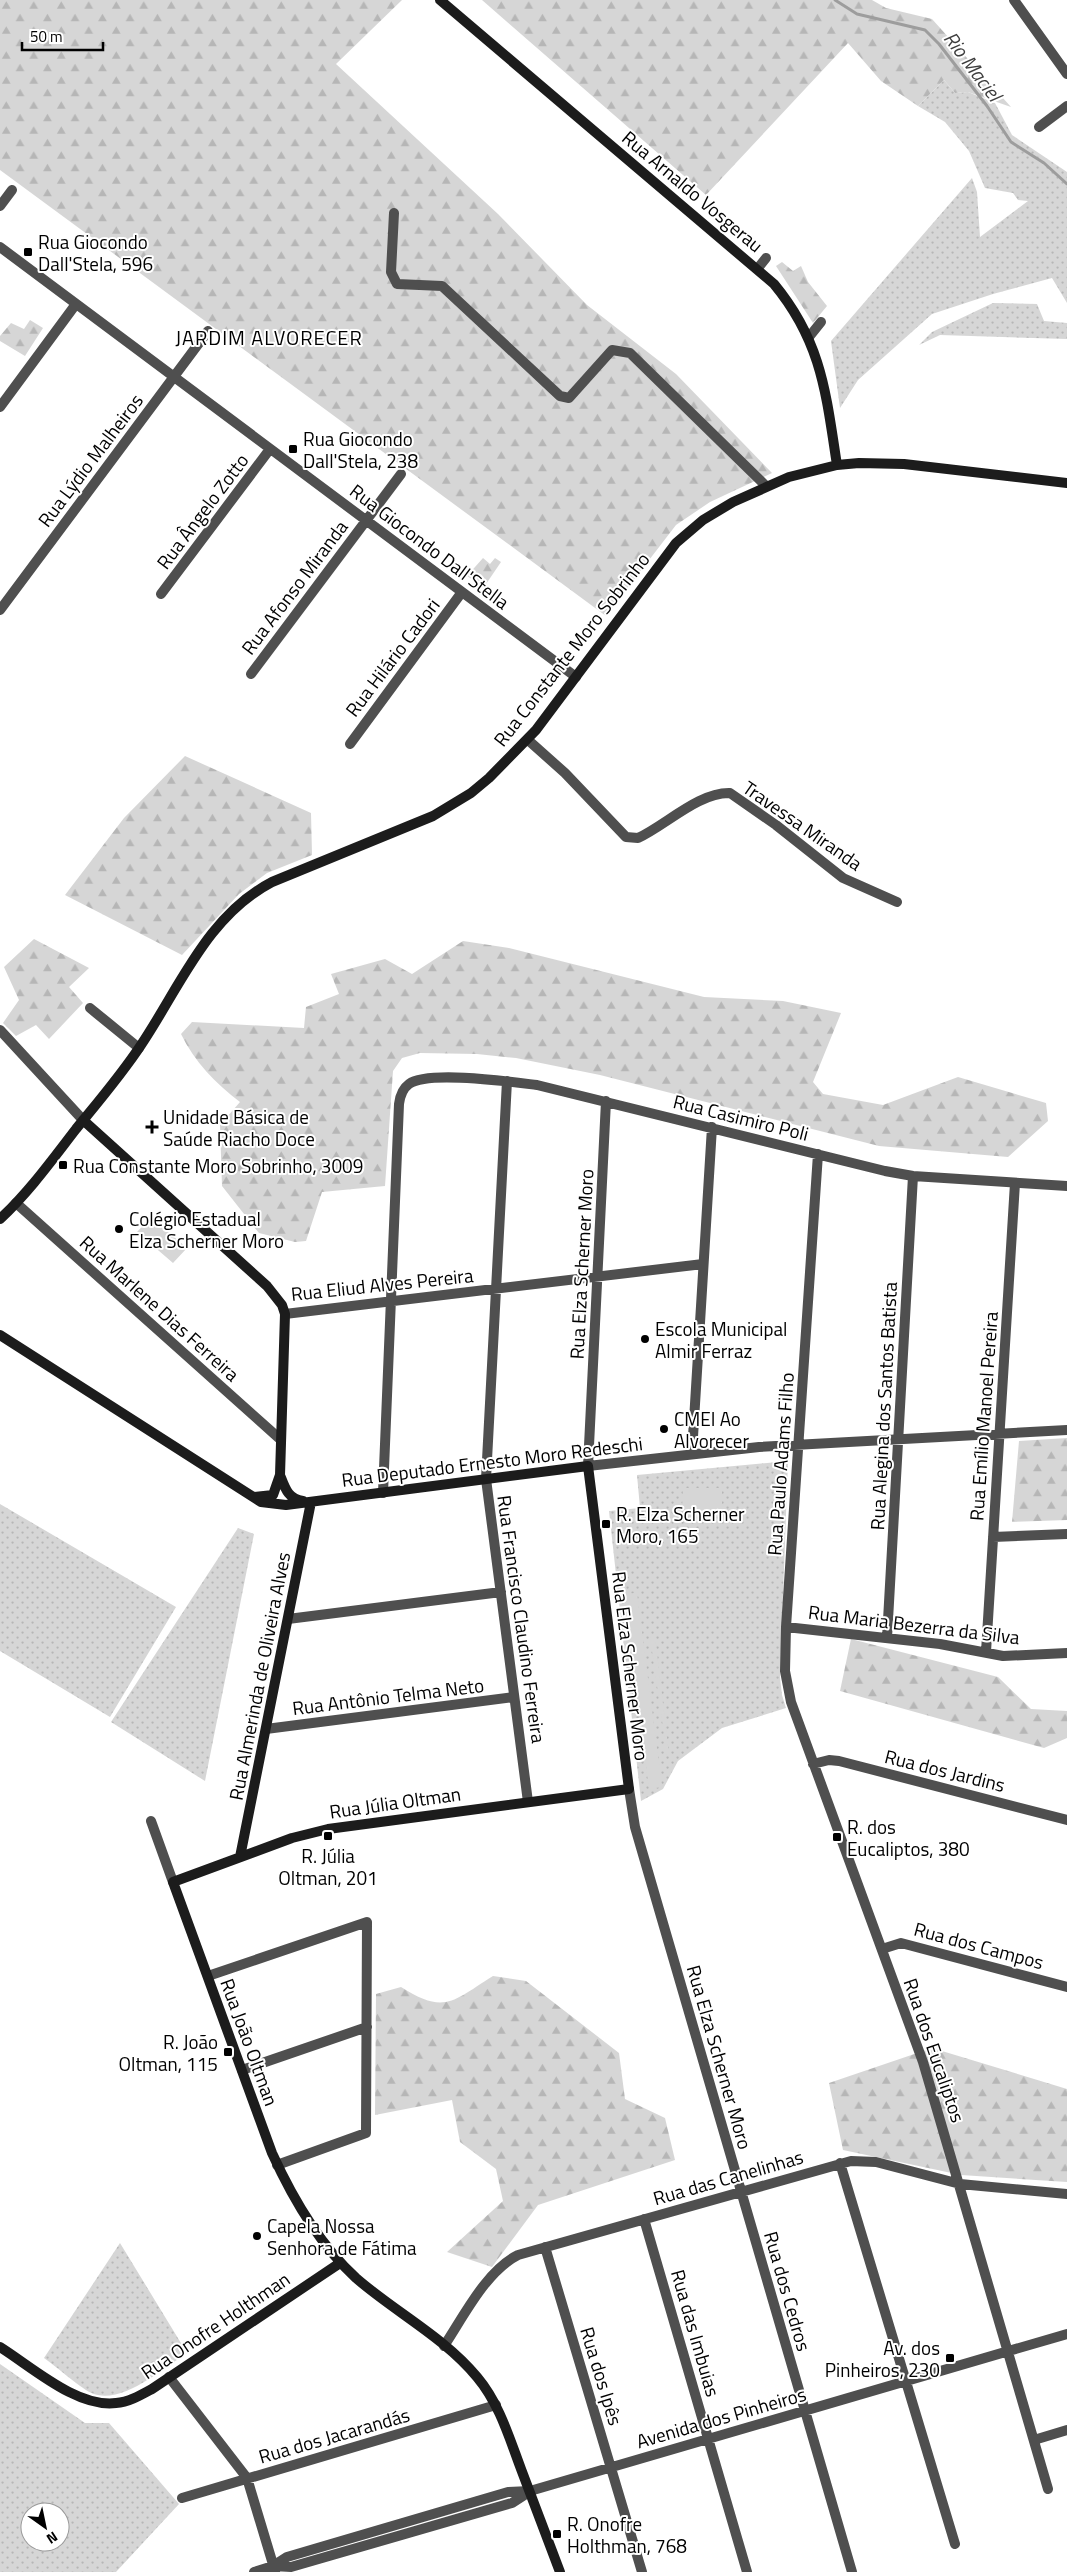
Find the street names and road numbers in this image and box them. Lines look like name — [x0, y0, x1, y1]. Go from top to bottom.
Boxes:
street label: Rua Arnaldo Vosgerau — [616, 123, 770, 259]
street label: Rua Lýdio Malheiros — [30, 387, 150, 533]
street label: Rua Ângelo Zotto — [149, 447, 255, 575]
street label: Rua Giocondo Dall'Stella — [344, 476, 516, 616]
street label: Rua Afonso Miranda — [234, 513, 355, 660]
street label: Rua Constante Moro Sobrinho — [486, 546, 656, 752]
street label: Rua Hilário Cadori — [338, 592, 446, 722]
street label: Travessa Miranda — [737, 773, 869, 877]
street label: Rua Casimiro Poli — [670, 1086, 812, 1148]
street label: Rua Elza Scherner Moro — [562, 1168, 600, 1360]
street label: Rua Marlene Dias Ferreira — [74, 1228, 247, 1388]
street label: Rua Eliud Alves Pereira — [289, 1260, 475, 1308]
street label: Rua Alegina dos Santos Batista — [862, 1281, 904, 1531]
street label: Rua Emílio Manoel Pereira — [961, 1310, 1005, 1522]
street label: Rua Paulo Adams Filho — [759, 1372, 801, 1556]
street label: Rua Deputado Ernesto Moro Redeschi — [340, 1428, 644, 1494]
street label: Rua Francisco Claudino Ferreira — [490, 1493, 554, 1745]
street label: Rua Almerinda de Oliveira Alves — [221, 1549, 297, 1803]
street label: Rua Elza Scherner Moro — [605, 1570, 657, 1762]
street label: Rua Maria Bezerra da Silva — [807, 1597, 1022, 1651]
street label: Rua Antônio Telma Neto — [290, 1670, 486, 1722]
street label: Rua dos Jardins — [882, 1741, 1008, 1799]
street label: Rua Júlia Oltman — [327, 1778, 463, 1826]
street label: Rua dos Campos — [911, 1914, 1047, 1976]
street label: Rua Elza Scherner Moro — [680, 1961, 760, 2153]
street label: Rua João Oltman — [213, 1974, 287, 2110]
street label: Rua dos Eucaliptos — [897, 1974, 973, 2126]
street label: Rua das Canelinhas — [650, 2142, 807, 2212]
street label: Rua dos Cedros — [757, 2228, 819, 2355]
street label: Rua Onofre Holthman — [135, 2264, 295, 2386]
street label: Rua das Imbuias — [664, 2266, 728, 2400]
street label: Rua dos Ipês — [573, 2323, 631, 2429]
street label: Avenida dos Pinheiros — [633, 2379, 810, 2455]
street label: Rua dos Jacarandás — [255, 2400, 413, 2470]

